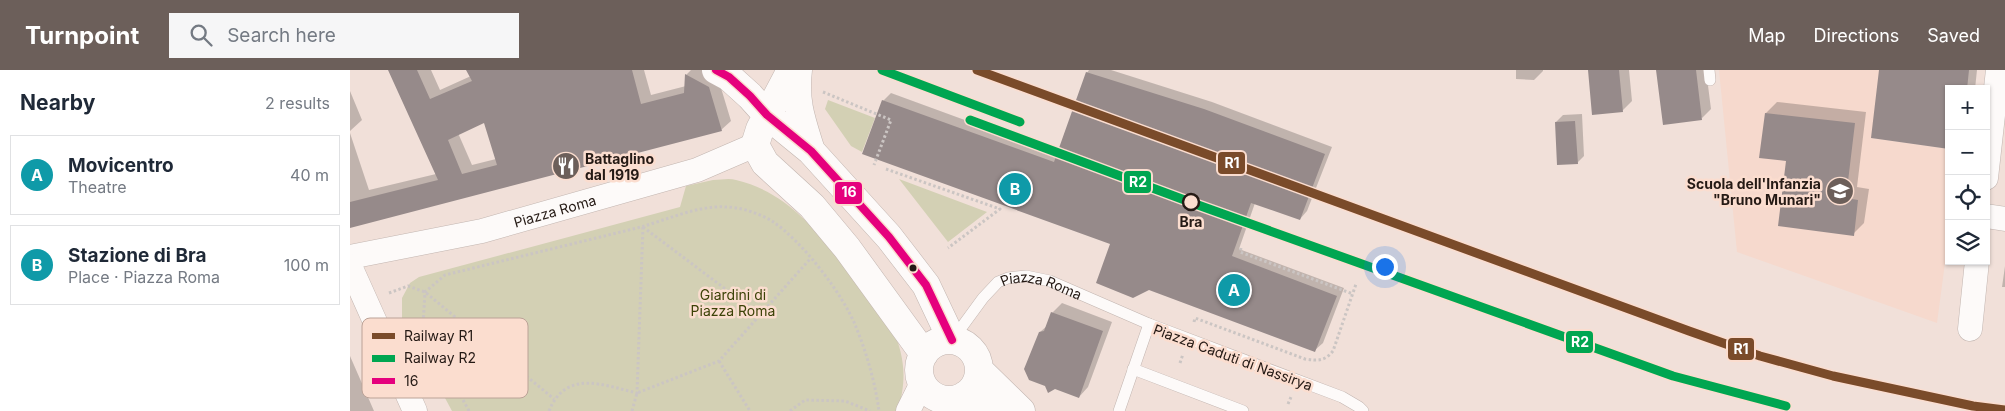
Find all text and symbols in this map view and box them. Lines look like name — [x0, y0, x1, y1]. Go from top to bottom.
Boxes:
search box — [169, 13, 519, 58]
text: Turnpoint — [25, 21, 139, 50]
icon: search — [187, 21, 215, 49]
text: Search here — [227, 24, 336, 47]
text: Map — [1748, 25, 1786, 46]
text: Directions — [1814, 25, 1899, 46]
text: Saved — [1927, 25, 1980, 46]
map controls — [1945, 85, 1990, 265]
button: + — [1945, 85, 1990, 130]
text: Nearby — [20, 90, 95, 115]
text: 2 results — [265, 93, 330, 113]
button: − — [1945, 130, 1990, 175]
place label: Battaglino dal 1919 — [585, 150, 654, 183]
restaurant icon: Battaglino dal 1919 — [551, 151, 581, 181]
line badge: R1 — [1217, 151, 1246, 175]
text: Movicentro — [68, 154, 174, 177]
text: R1 — [1224, 154, 1240, 171]
text: A — [31, 165, 43, 185]
text: 40 m — [290, 165, 329, 185]
pin: B — [999, 170, 1031, 208]
line badge: R2 — [1123, 170, 1152, 194]
text: R2 — [1129, 173, 1147, 190]
place label: Scuola dell'Infanzia "Bruno Munari" — [1687, 175, 1821, 208]
button: locate — [1945, 175, 1990, 220]
school or university icon: Scuola dell'Infanzia "Bruno Munari" — [1825, 176, 1855, 206]
text: Theatre — [68, 177, 127, 197]
line badge: 16 — [834, 181, 863, 205]
text: 16 — [841, 183, 857, 200]
street label: Piazza Roma — [511, 191, 598, 230]
marker: Bra — [1182, 193, 1200, 211]
place label: Bra — [1180, 213, 1202, 230]
button: layers — [1945, 220, 1990, 265]
text: Stazione di Bra — [68, 244, 207, 267]
your location — [1372, 254, 1398, 280]
text: B — [32, 255, 42, 275]
text: 100 m — [284, 255, 329, 275]
unlabelled marker — [908, 263, 918, 273]
text: Place · Piazza Roma — [68, 267, 220, 287]
street label: Piazza Roma — [997, 267, 1085, 302]
pin: A — [1218, 271, 1250, 309]
park label: Giardini di Piazza Roma — [691, 286, 775, 319]
legend — [362, 318, 528, 398]
street label: Piazza Caduti di Nassirya — [1151, 320, 1315, 394]
text: Railway R1 — [404, 327, 473, 344]
line badge: R2 — [1565, 330, 1594, 354]
text: R2 — [1571, 333, 1589, 350]
line badge: R1 — [1727, 337, 1755, 361]
text: R1 — [1733, 340, 1749, 357]
text: Railway R2 — [404, 349, 476, 366]
text: 16 — [404, 372, 418, 389]

